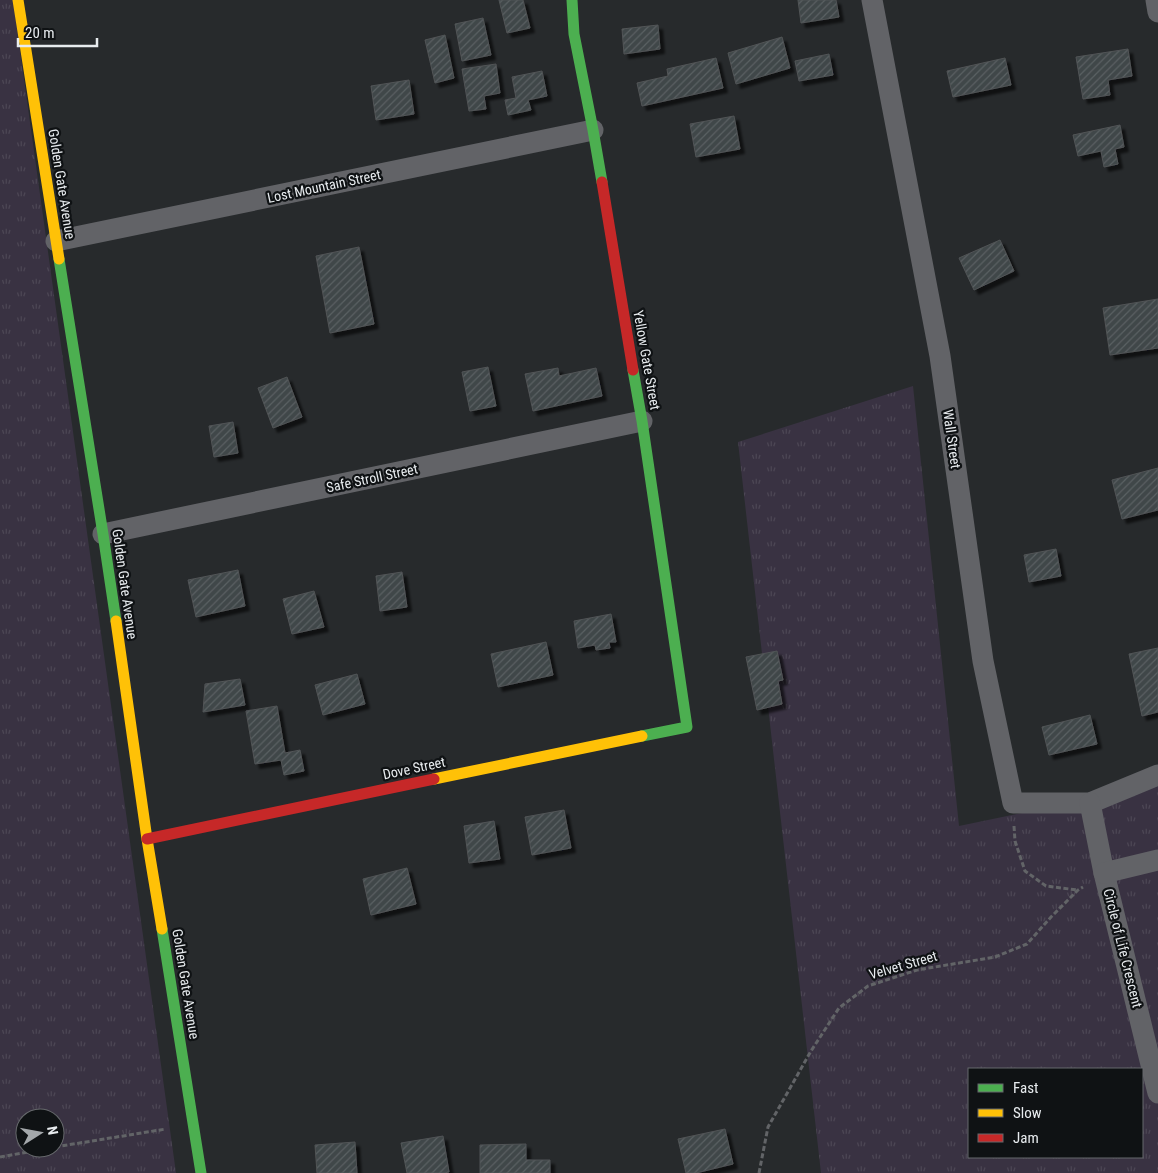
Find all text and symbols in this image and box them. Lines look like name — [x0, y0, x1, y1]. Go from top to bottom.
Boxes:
scale bar — [18, 15, 96, 47]
text: 20 m — [25, 24, 55, 42]
street label: Golden Gate Avenue — [45, 128, 79, 241]
street label: Lost Mountain Street — [266, 166, 382, 206]
street label: Yellow Gate Street — [630, 309, 664, 411]
street label: Wall Street — [940, 408, 964, 470]
street label: Safe Stroll Street — [325, 461, 419, 495]
street label: Golden Gate Avenue — [109, 528, 141, 641]
street label: Dove Street — [381, 754, 447, 782]
street label: Circle of Life Crescent — [1100, 887, 1146, 1009]
street label: Golden Gate Avenue — [169, 928, 203, 1041]
street label: Velvet Street — [867, 948, 939, 982]
legend — [968, 1068, 1143, 1158]
text: Fast — [1013, 1079, 1038, 1097]
text: Slow — [1013, 1104, 1042, 1122]
north arrow — [15, 1108, 65, 1158]
text: N — [44, 1125, 61, 1136]
text: Jam — [1013, 1129, 1039, 1147]

